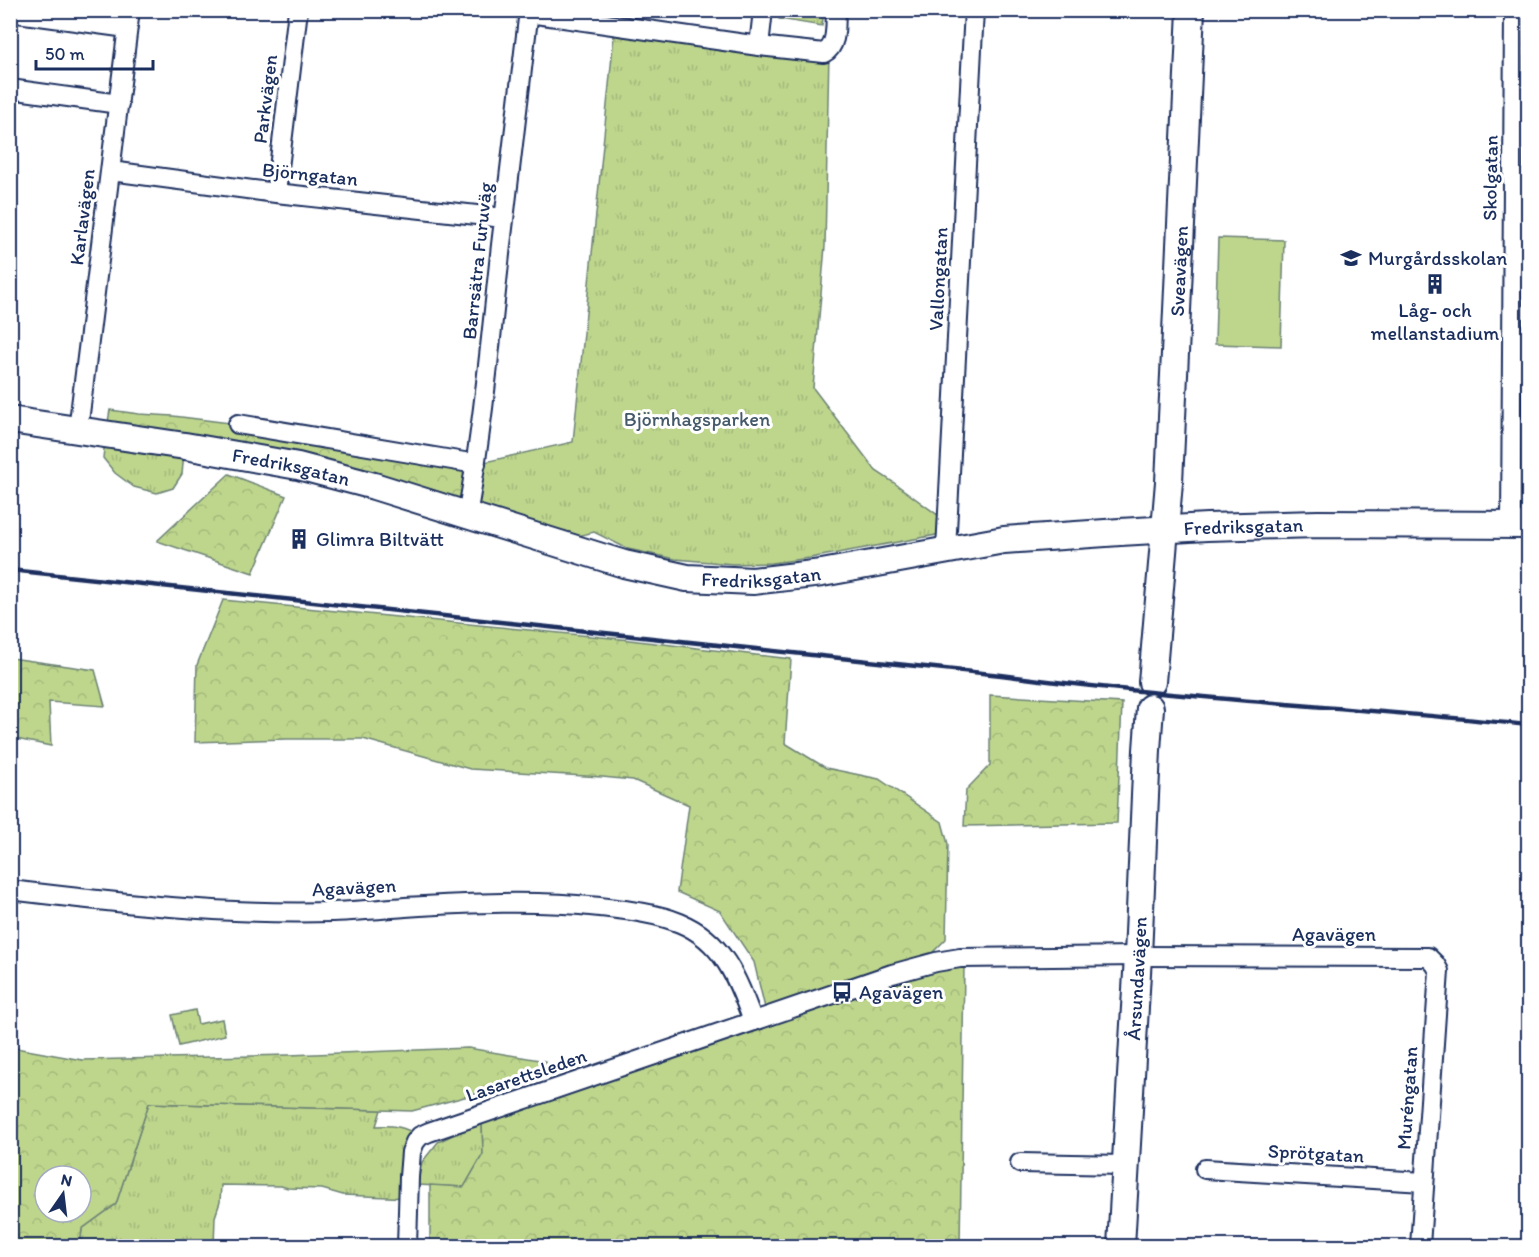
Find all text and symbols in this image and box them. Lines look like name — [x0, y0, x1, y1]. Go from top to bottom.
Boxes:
scale bar — [36, 33, 153, 71]
text: 50 m — [45, 43, 85, 65]
street label: Parkvägen — [248, 53, 282, 145]
street label: Skolgatan — [1477, 134, 1503, 221]
street label: Björngatan — [261, 157, 359, 191]
street label: Karlavägen — [64, 167, 100, 267]
street label: Barrsätra Furuväg — [457, 180, 497, 341]
street label: Sveavägen — [1165, 225, 1193, 317]
street label: Vallongatan — [923, 226, 953, 332]
school or university icon: Murgårdsskolan — [1339, 246, 1363, 270]
place label: Murgårdsskolan — [1368, 246, 1507, 270]
building icon: Låg- och mellanstadium — [1423, 272, 1447, 296]
place label: Låg- och mellanstadium — [1371, 298, 1499, 345]
park label: Björnhagsparken — [624, 407, 770, 431]
street label: Fredriksgatan — [230, 443, 353, 491]
street label: Fredriksgatan — [1183, 512, 1304, 540]
building icon: Glimra Biltvätt — [287, 527, 311, 551]
place label: Glimra Biltvätt — [316, 527, 444, 551]
street label: Fredriksgatan — [701, 561, 822, 593]
street label: Agavägen — [311, 873, 397, 901]
street label: Årsundavägen — [1121, 916, 1152, 1041]
street label: Agavägen — [1292, 922, 1376, 946]
bus stop icon: Agavägen — [830, 980, 854, 1004]
place label: Agavägen — [859, 980, 943, 1004]
street label: Lasarettsleden — [462, 1043, 590, 1107]
street label: Muréngatan — [1391, 1045, 1423, 1151]
street label: Sprötgatan — [1267, 1138, 1365, 1168]
north arrow — [33, 1164, 93, 1224]
text: N — [59, 1169, 74, 1190]

